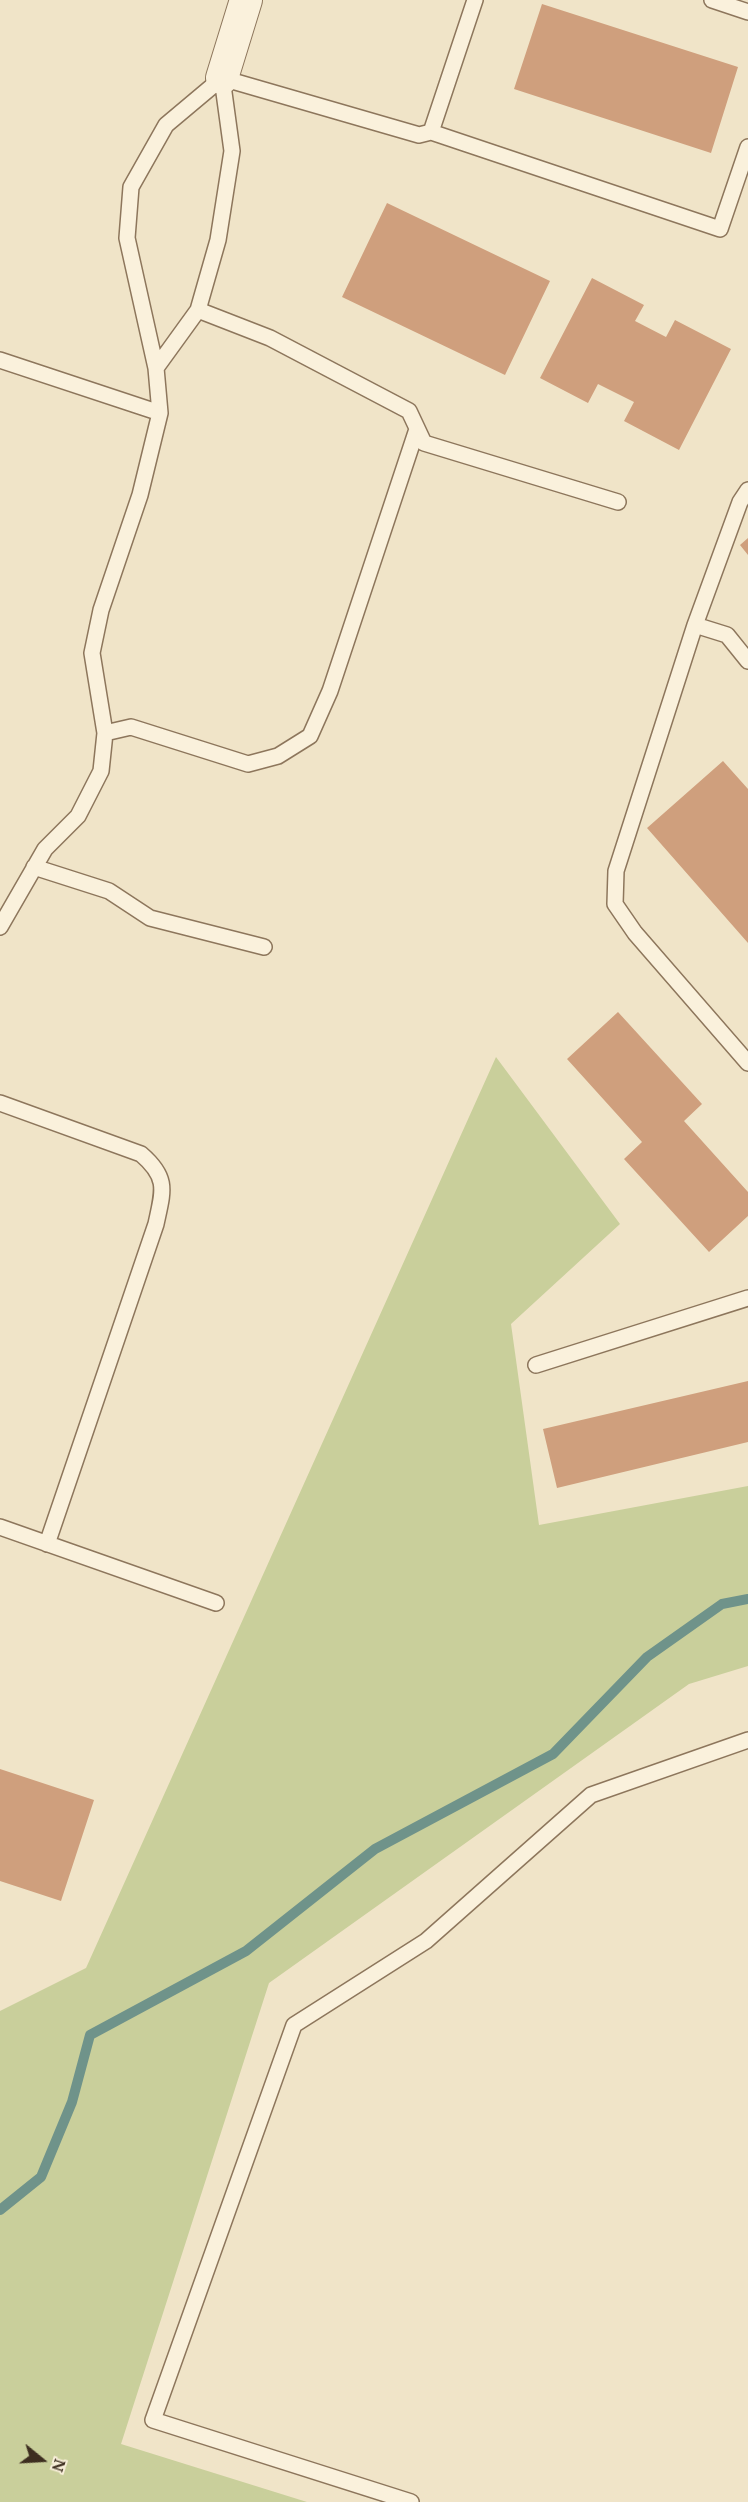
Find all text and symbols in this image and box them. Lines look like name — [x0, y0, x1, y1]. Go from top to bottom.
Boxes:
north arrow — [12, 2430, 72, 2490]
text: N — [47, 2456, 71, 2475]

